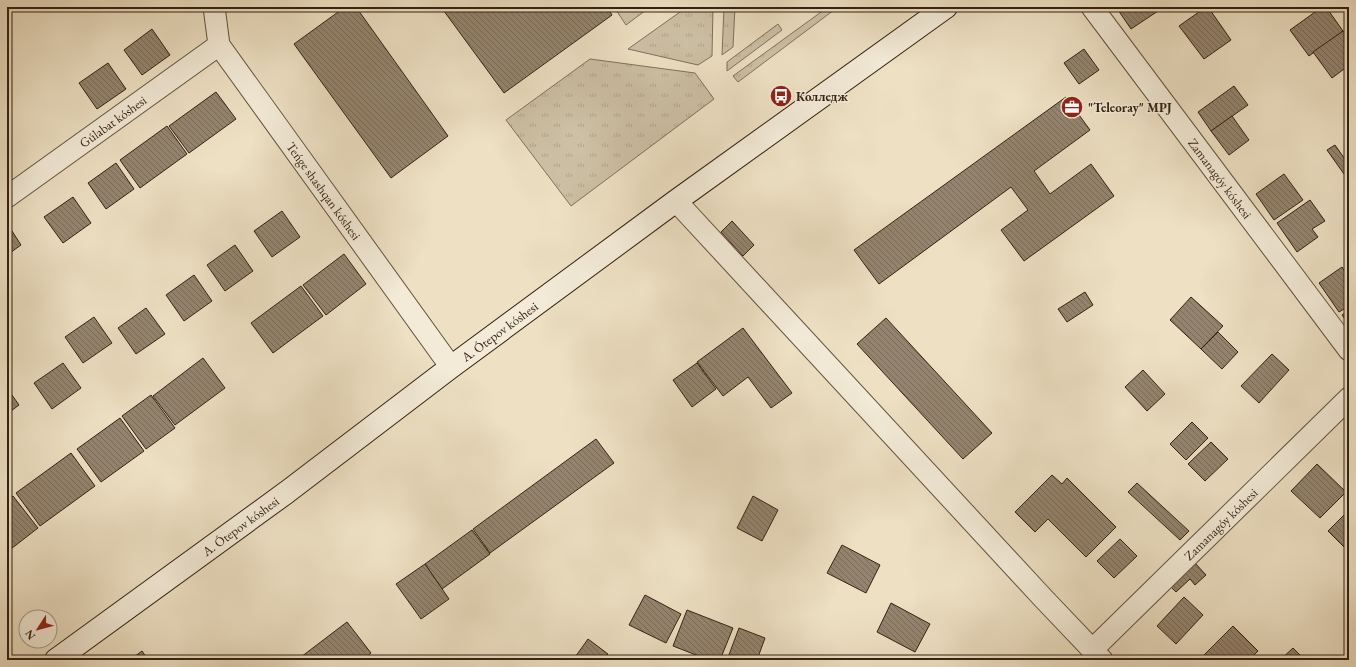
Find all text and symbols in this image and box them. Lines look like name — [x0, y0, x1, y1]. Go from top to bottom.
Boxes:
bus stop icon: Колледж — [768, 83, 794, 109]
place label: Колледж — [796, 88, 848, 105]
street label: Gúlabat kóshesi — [76, 92, 150, 152]
office icon: "Teleoray" MPJ — [1059, 94, 1085, 120]
place label: "Teleoray" MPJ — [1088, 99, 1172, 116]
street label: Zamanagóy kóshesi — [1184, 135, 1256, 222]
street label: Teńge shashqan kóshesi — [283, 139, 365, 243]
street label: A. Ótepov kóshesi — [457, 298, 541, 366]
street label: Zamanagóy kóshesi — [1180, 485, 1261, 564]
street label: A. Ótepov kóshesi — [198, 493, 282, 561]
north arrow — [18, 609, 58, 649]
text: N — [22, 627, 38, 643]

